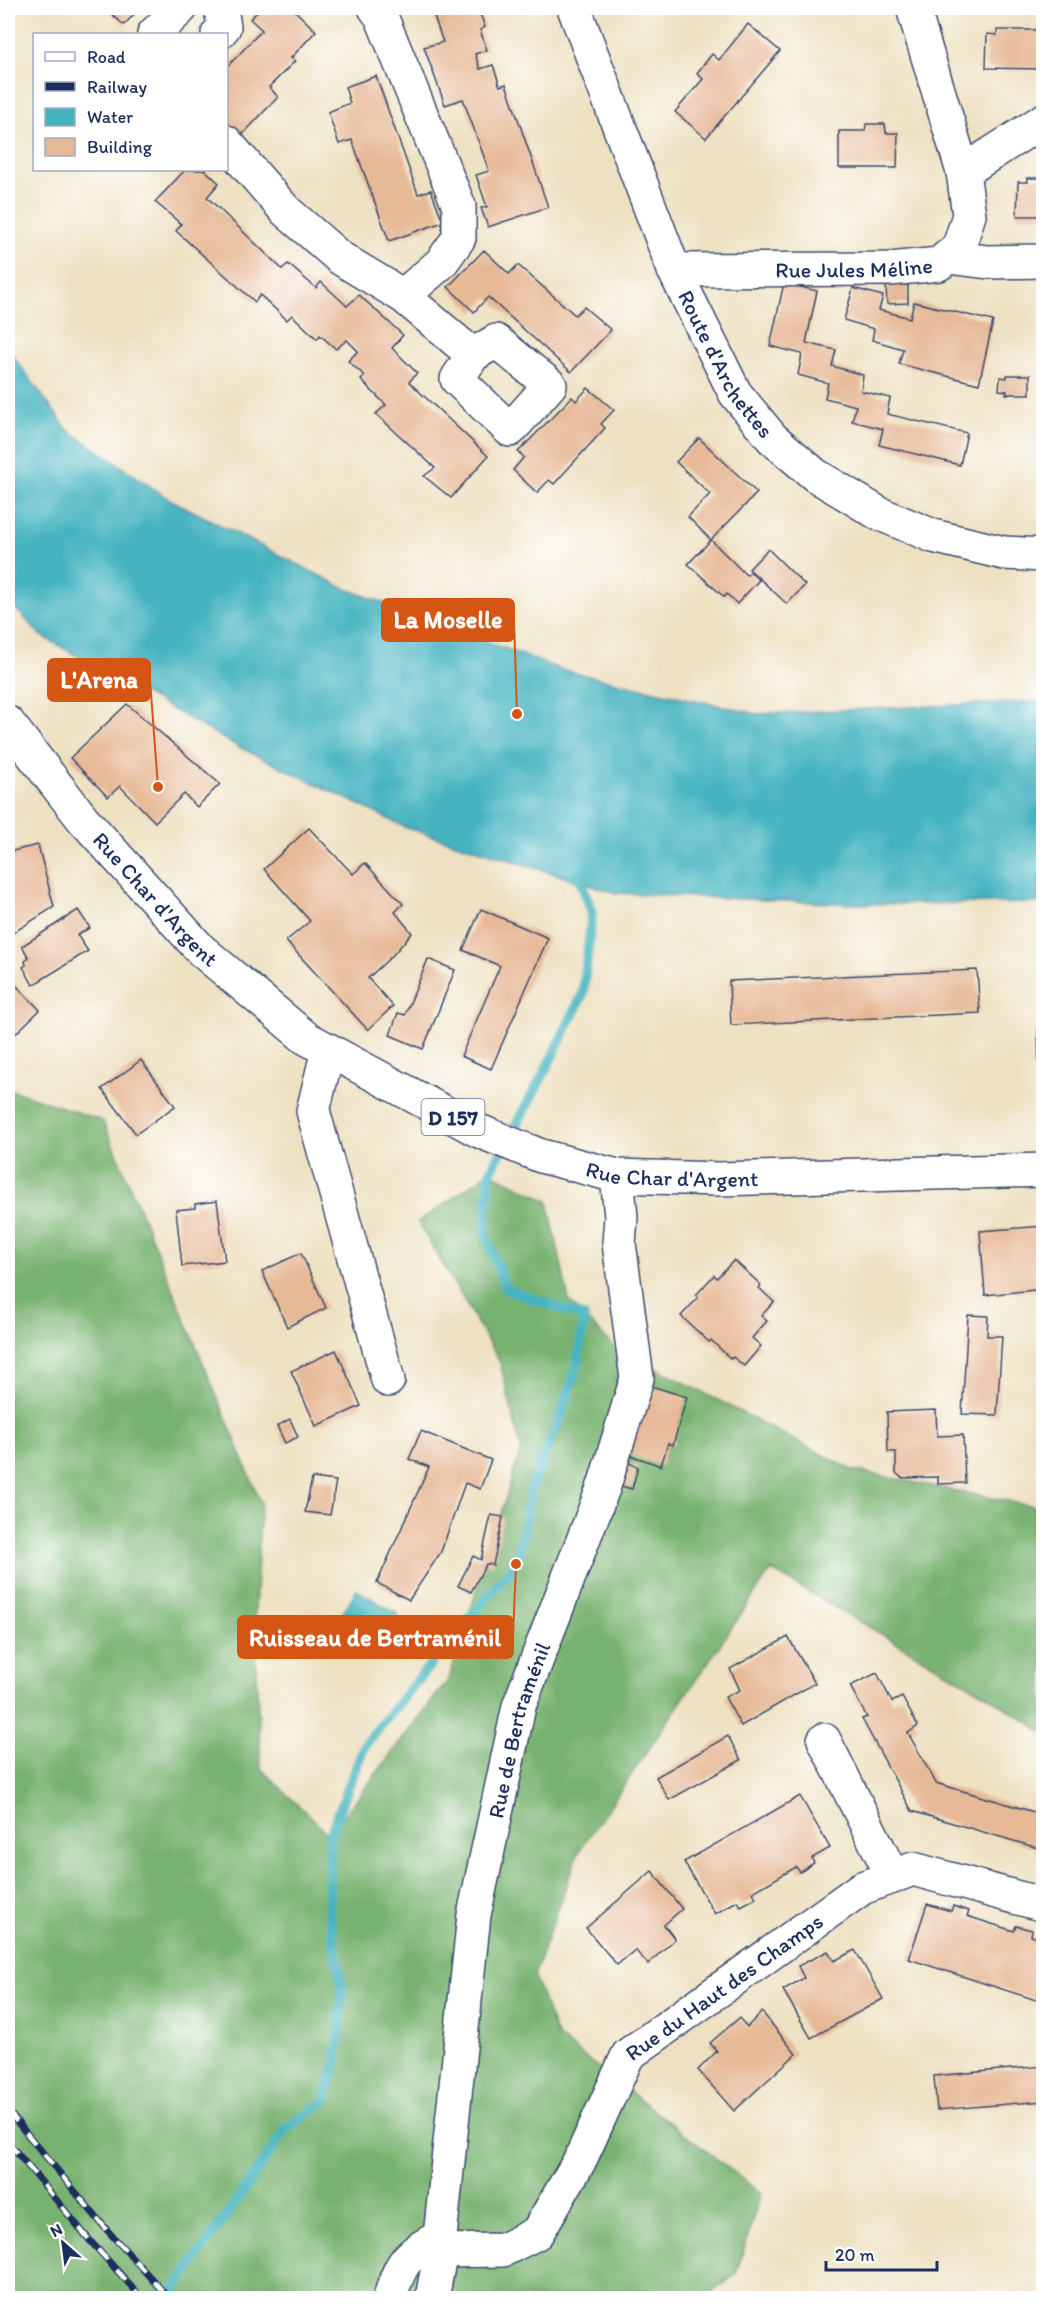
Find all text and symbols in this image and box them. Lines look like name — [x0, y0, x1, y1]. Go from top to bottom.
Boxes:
legend — [33, 33, 228, 171]
text: Road — [87, 46, 126, 68]
text: Railway — [87, 76, 148, 98]
text: Water — [87, 106, 133, 128]
text: Building — [87, 136, 153, 158]
street label: Rue Jules Méline — [775, 251, 934, 283]
street label: Route d'Archettes — [673, 286, 780, 443]
callout: La Moselle — [382, 599, 514, 641]
text: La Moselle — [394, 605, 502, 634]
callout: L'Arena — [48, 659, 150, 701]
text: L'Arena — [60, 665, 138, 694]
street label: Rue Char d'Argent — [88, 826, 224, 972]
road number: D 157 — [422, 1099, 484, 1135]
street label: Rue Char d'Argent — [583, 1155, 759, 1193]
callout: Ruisseau de Bertraménil — [238, 1616, 513, 1658]
text: Ruisseau de Bertraménil — [249, 1623, 501, 1652]
street label: Rue de Bertraménil — [482, 1638, 556, 1821]
street label: Rue du Haut des Champs — [620, 1907, 828, 2066]
north arrow — [33, 2213, 93, 2273]
text: N — [47, 2219, 65, 2241]
scale bar — [826, 2234, 937, 2272]
text: 20 m — [835, 2244, 875, 2266]

